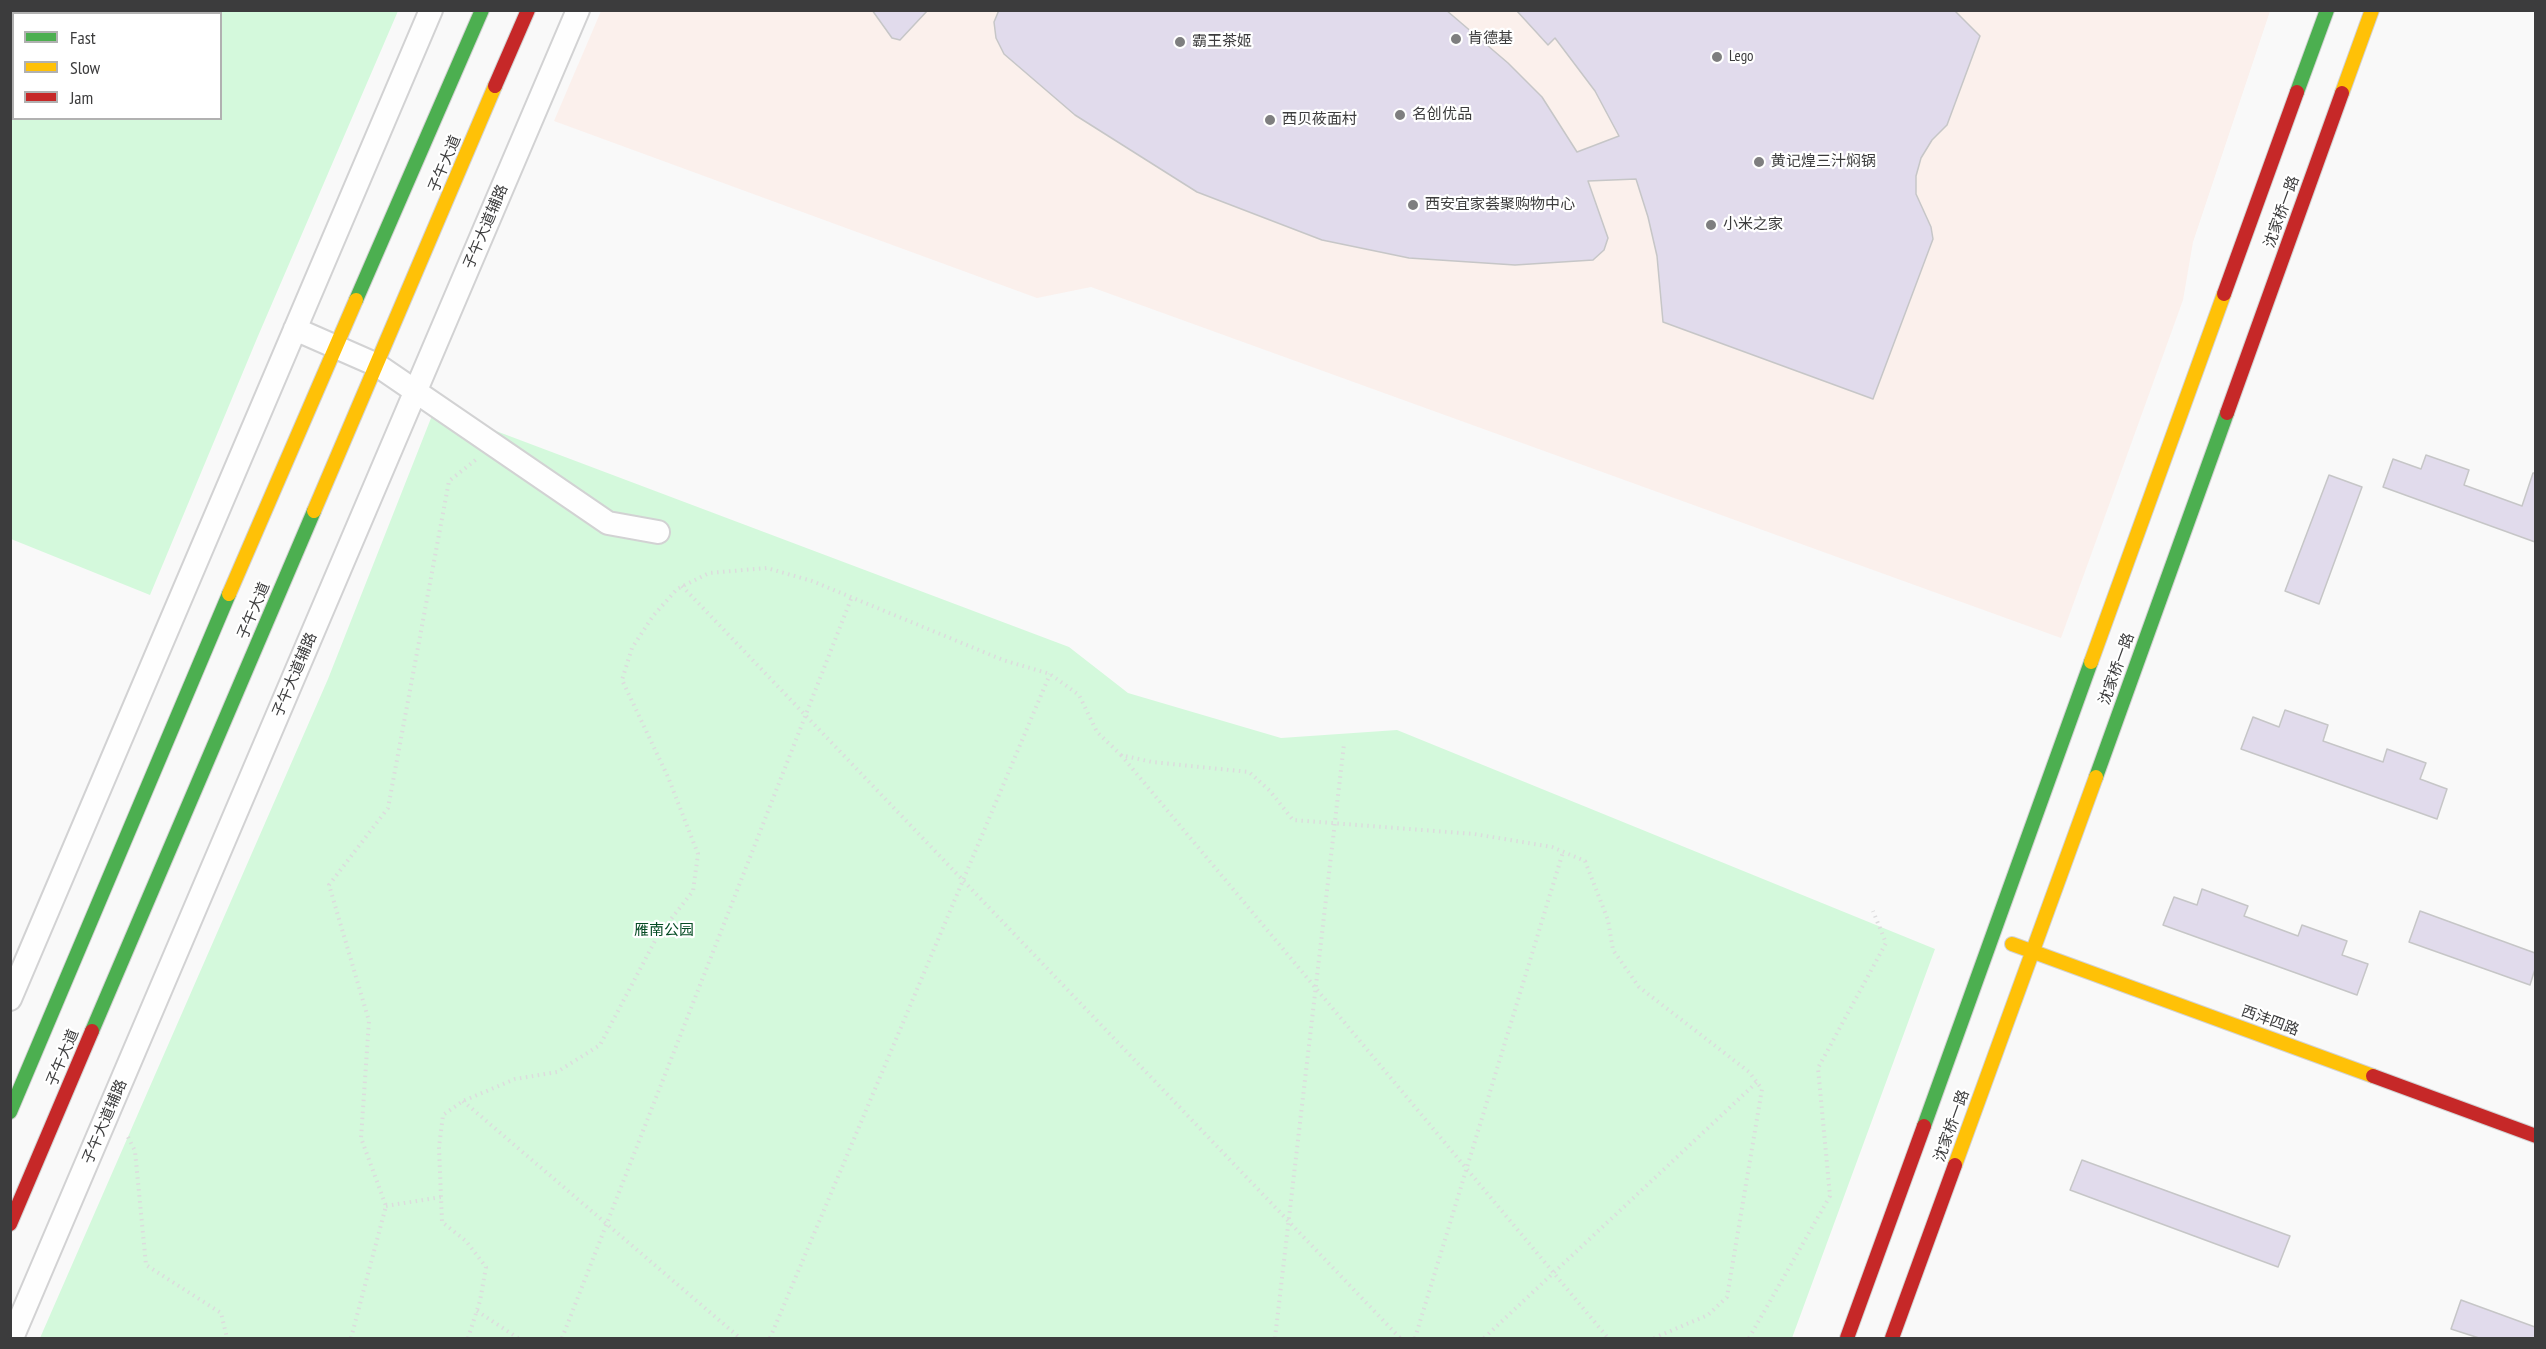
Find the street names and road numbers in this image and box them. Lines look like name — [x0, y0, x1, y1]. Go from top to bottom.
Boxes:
street label: 子午大道 — [425, 133, 465, 195]
street label: 沈家桥一路 — [2261, 174, 2303, 250]
street label: 子午大道辅路 — [460, 182, 512, 272]
street label: 子午大道 — [234, 580, 274, 642]
street label: 子午大道辅路 — [269, 630, 321, 720]
street label: 沈家桥一路 — [2096, 631, 2138, 707]
street label: 西沣四路 — [2239, 1002, 2301, 1040]
street label: 子午大道 — [43, 1027, 83, 1089]
street label: 子午大道辅路 — [79, 1077, 131, 1167]
street label: 沈家桥一路 — [1931, 1088, 1973, 1164]

